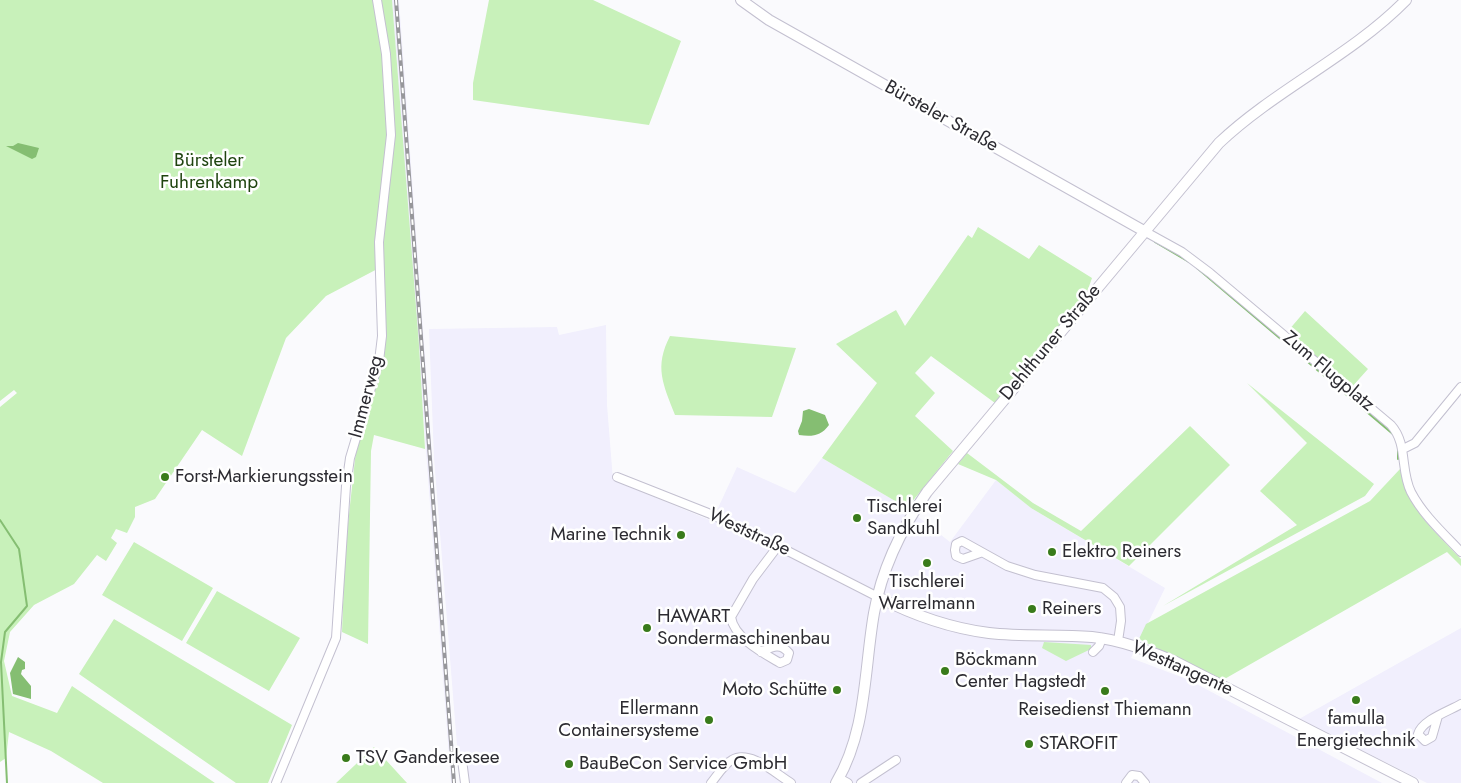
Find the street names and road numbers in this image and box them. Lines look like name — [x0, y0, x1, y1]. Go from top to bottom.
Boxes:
street label: Bürsteler Straße — [880, 76, 1002, 158]
street label: Dehlthuner Straße — [996, 280, 1106, 406]
street label: Zum Flugplatz — [1278, 327, 1378, 417]
street label: Immerweg — [345, 353, 389, 441]
street label: Weststraße — [704, 504, 794, 562]
street label: Westtangente — [1128, 637, 1236, 701]

